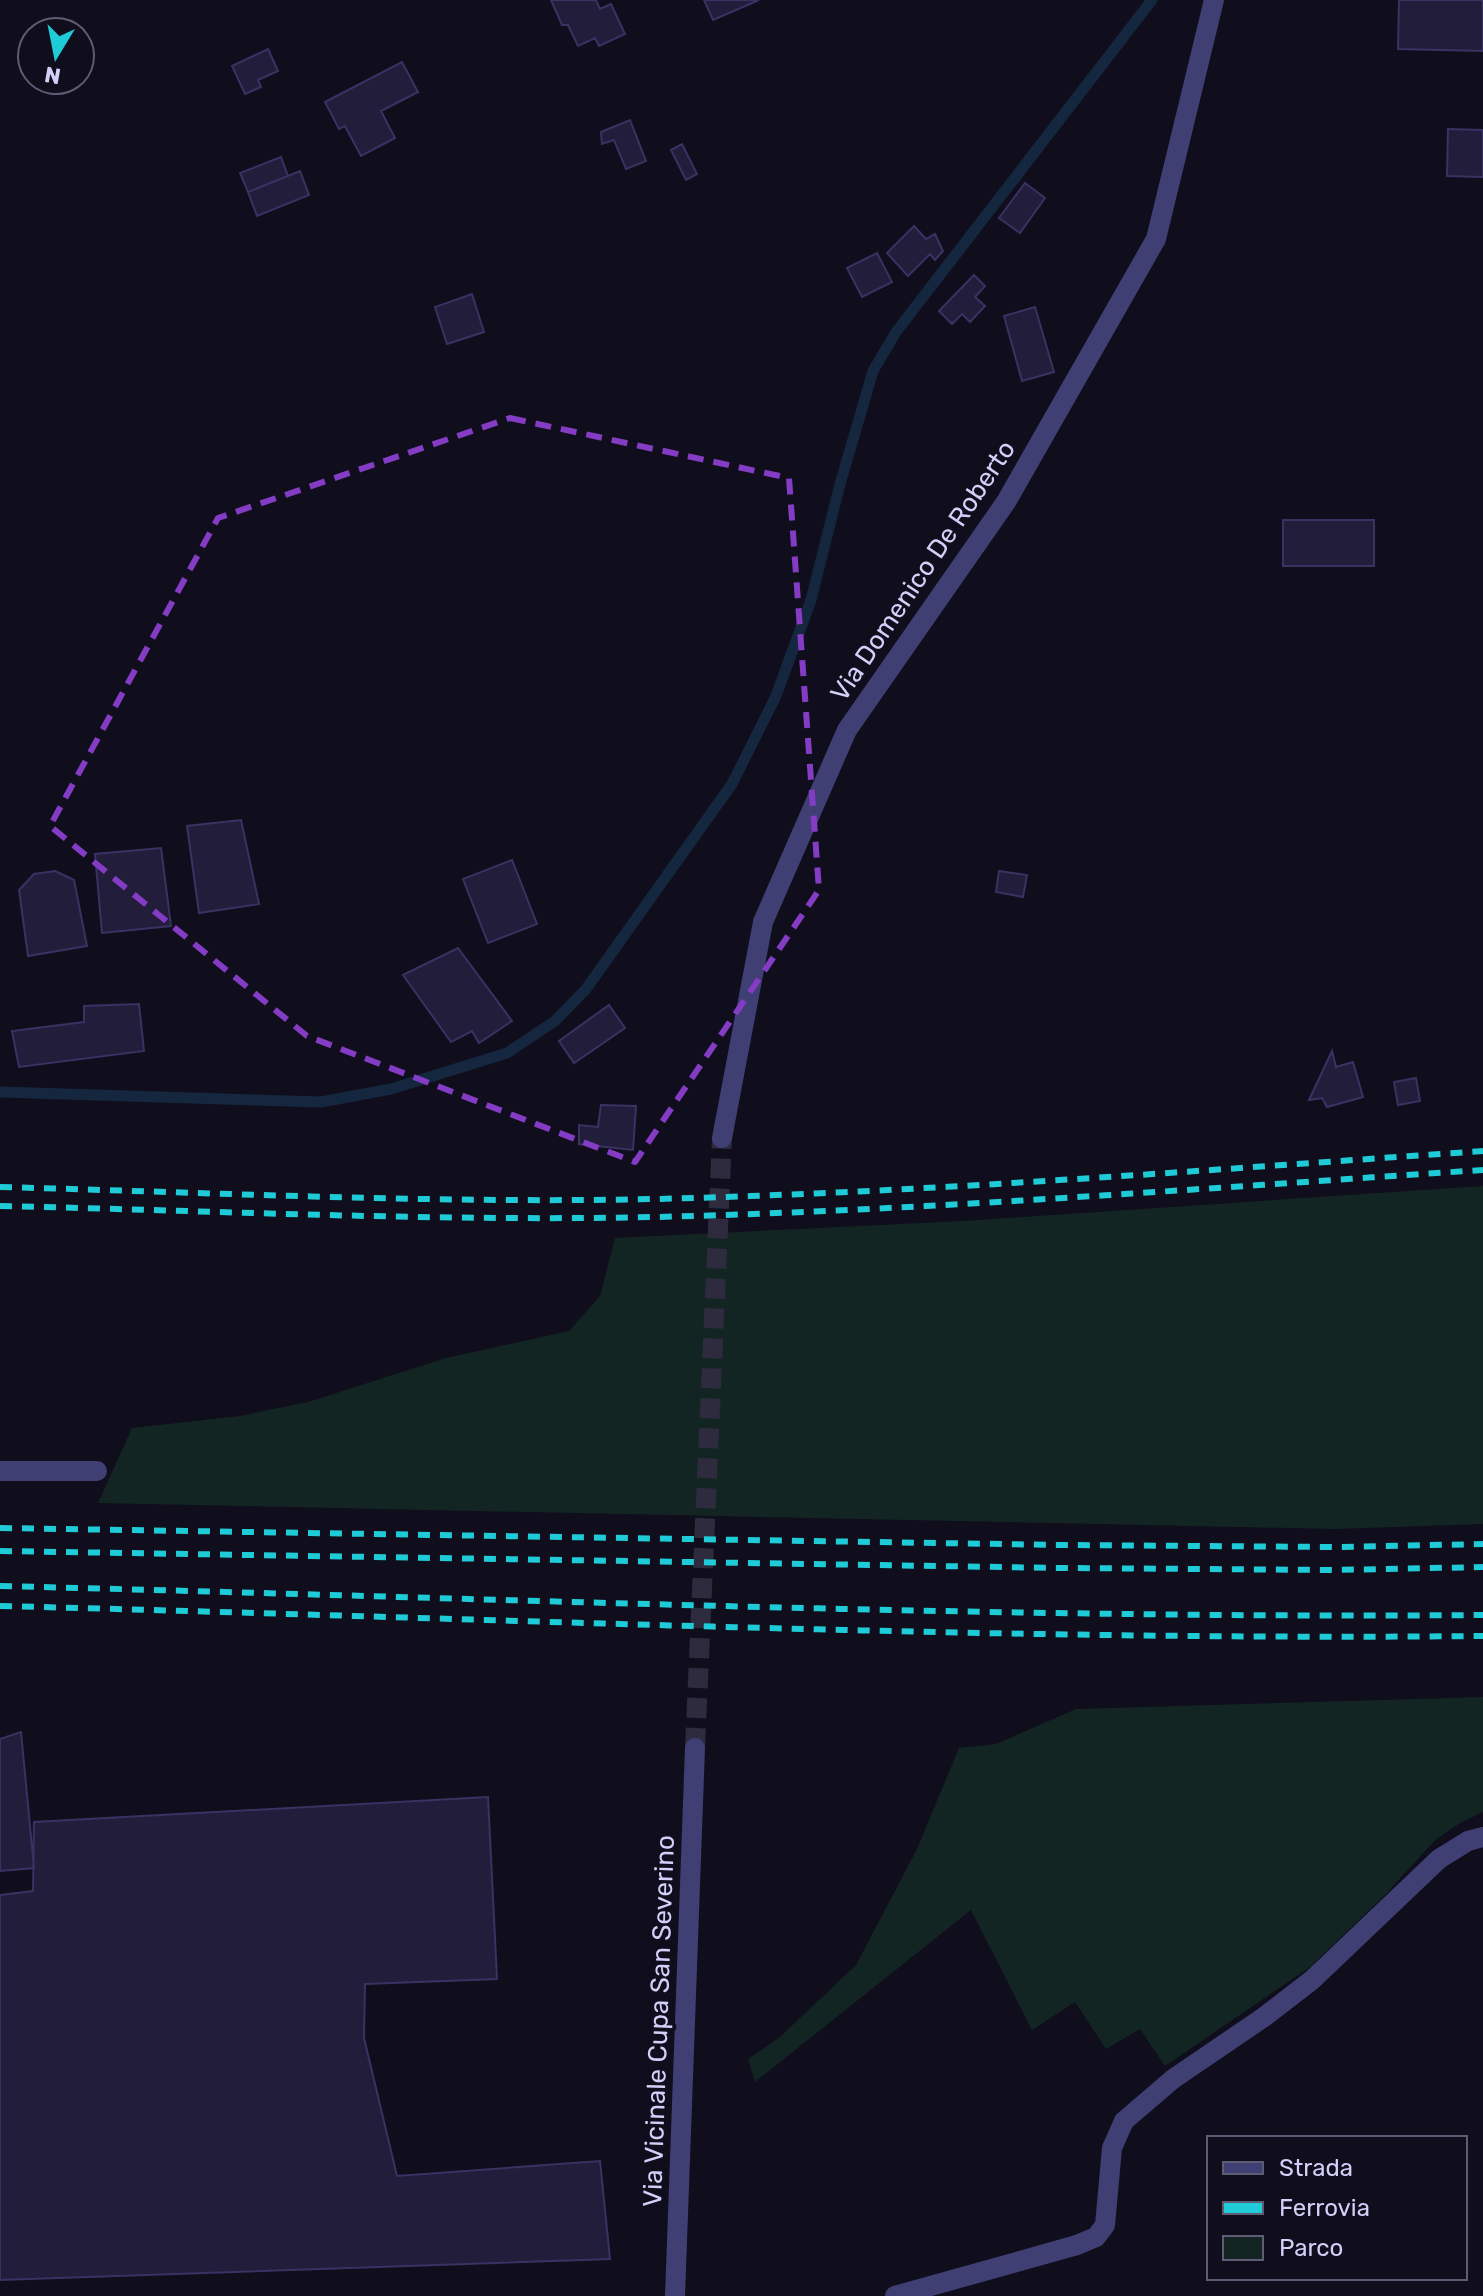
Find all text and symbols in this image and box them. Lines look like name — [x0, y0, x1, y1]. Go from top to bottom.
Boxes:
north arrow — [16, 16, 96, 96]
text: N — [42, 61, 63, 90]
street label: Via Domenico De Roberto — [824, 435, 1022, 707]
street label: Via Vicinale Cupa San Severino — [637, 1835, 681, 2207]
legend — [1207, 2136, 1467, 2280]
text: Strada — [1279, 2154, 1353, 2182]
text: Ferrovia — [1279, 2194, 1370, 2222]
text: Parco — [1279, 2234, 1343, 2262]

